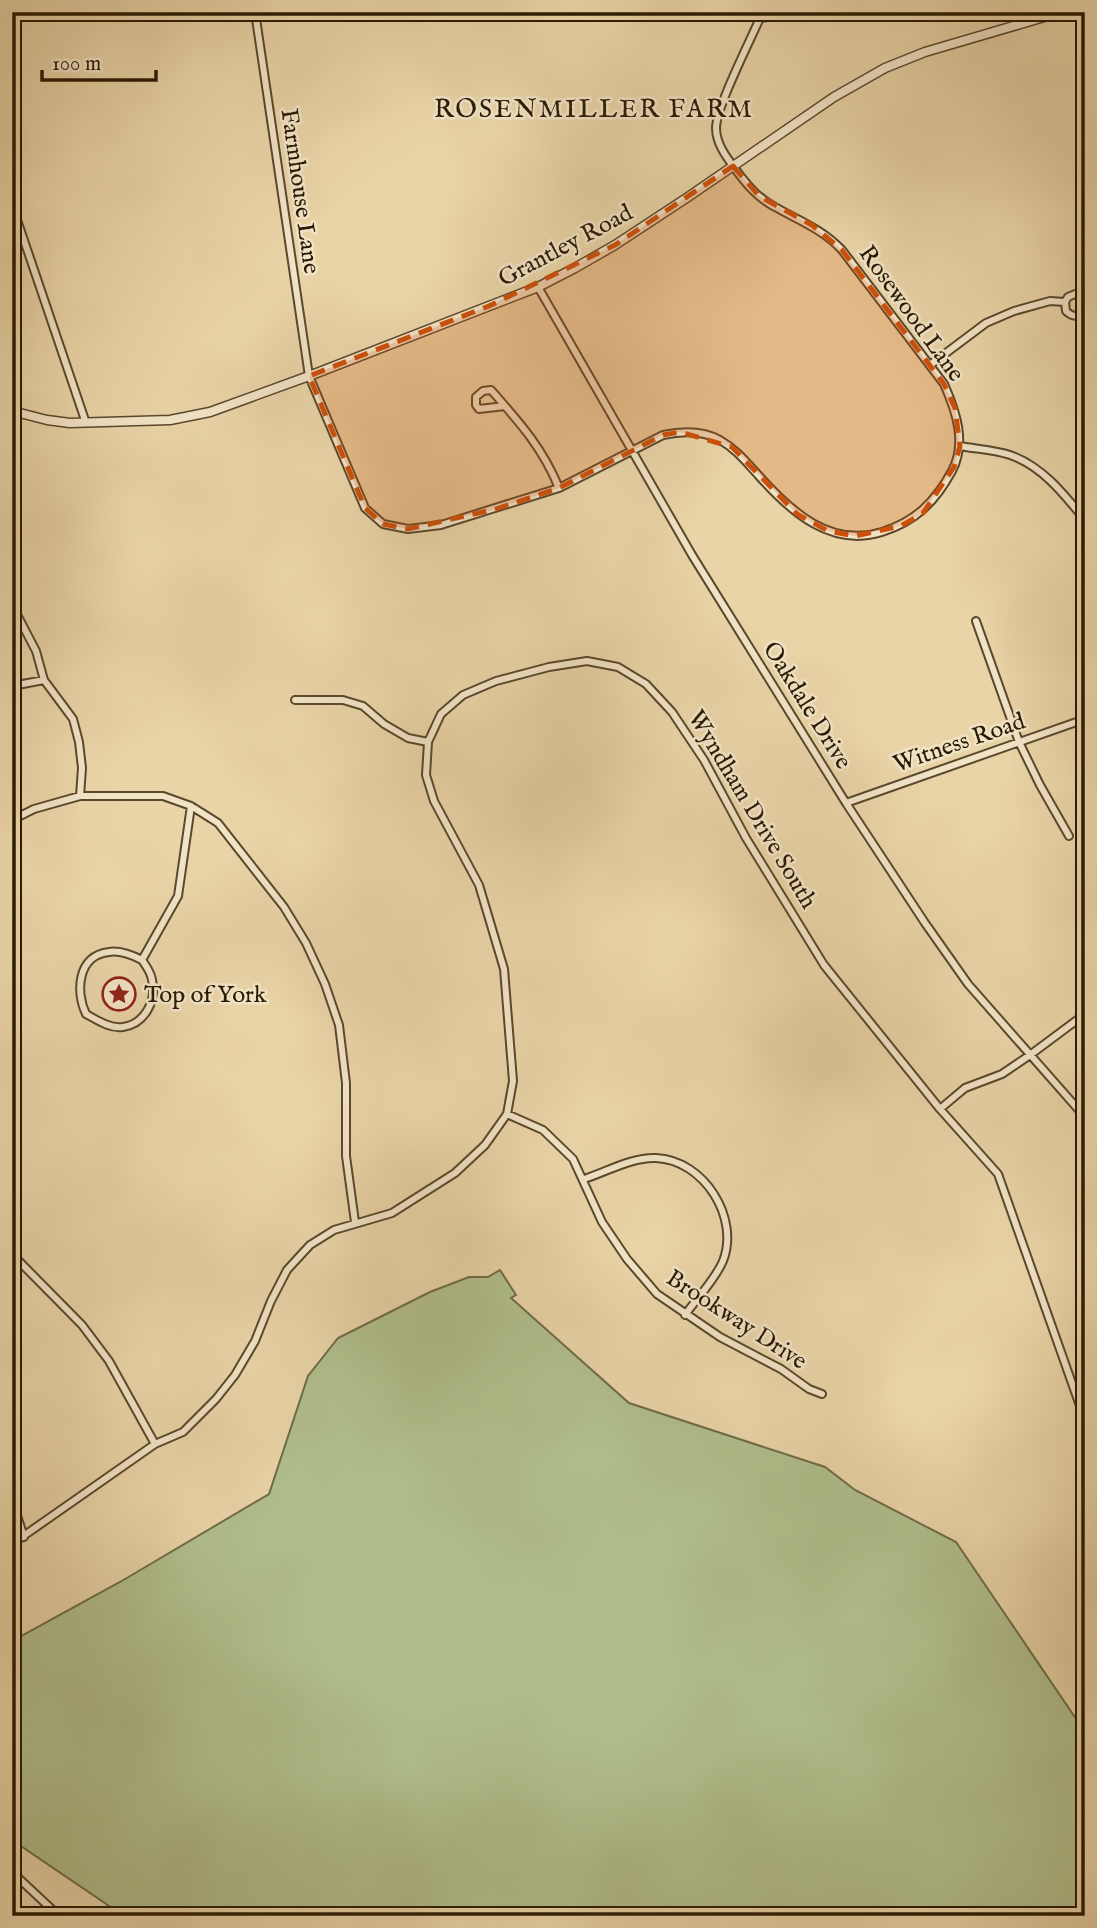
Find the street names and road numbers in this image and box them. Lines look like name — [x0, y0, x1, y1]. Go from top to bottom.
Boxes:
street label: Farmhouse Lane — [273, 107, 326, 276]
street label: Grantley Road — [493, 198, 638, 295]
street label: Rosewood Lane — [851, 240, 971, 388]
street label: Oakdale Drive — [755, 636, 858, 775]
street label: Wyndham Drive South — [680, 705, 823, 915]
street label: Witness Road — [889, 706, 1030, 780]
street label: Brookway Drive — [660, 1263, 813, 1377]

